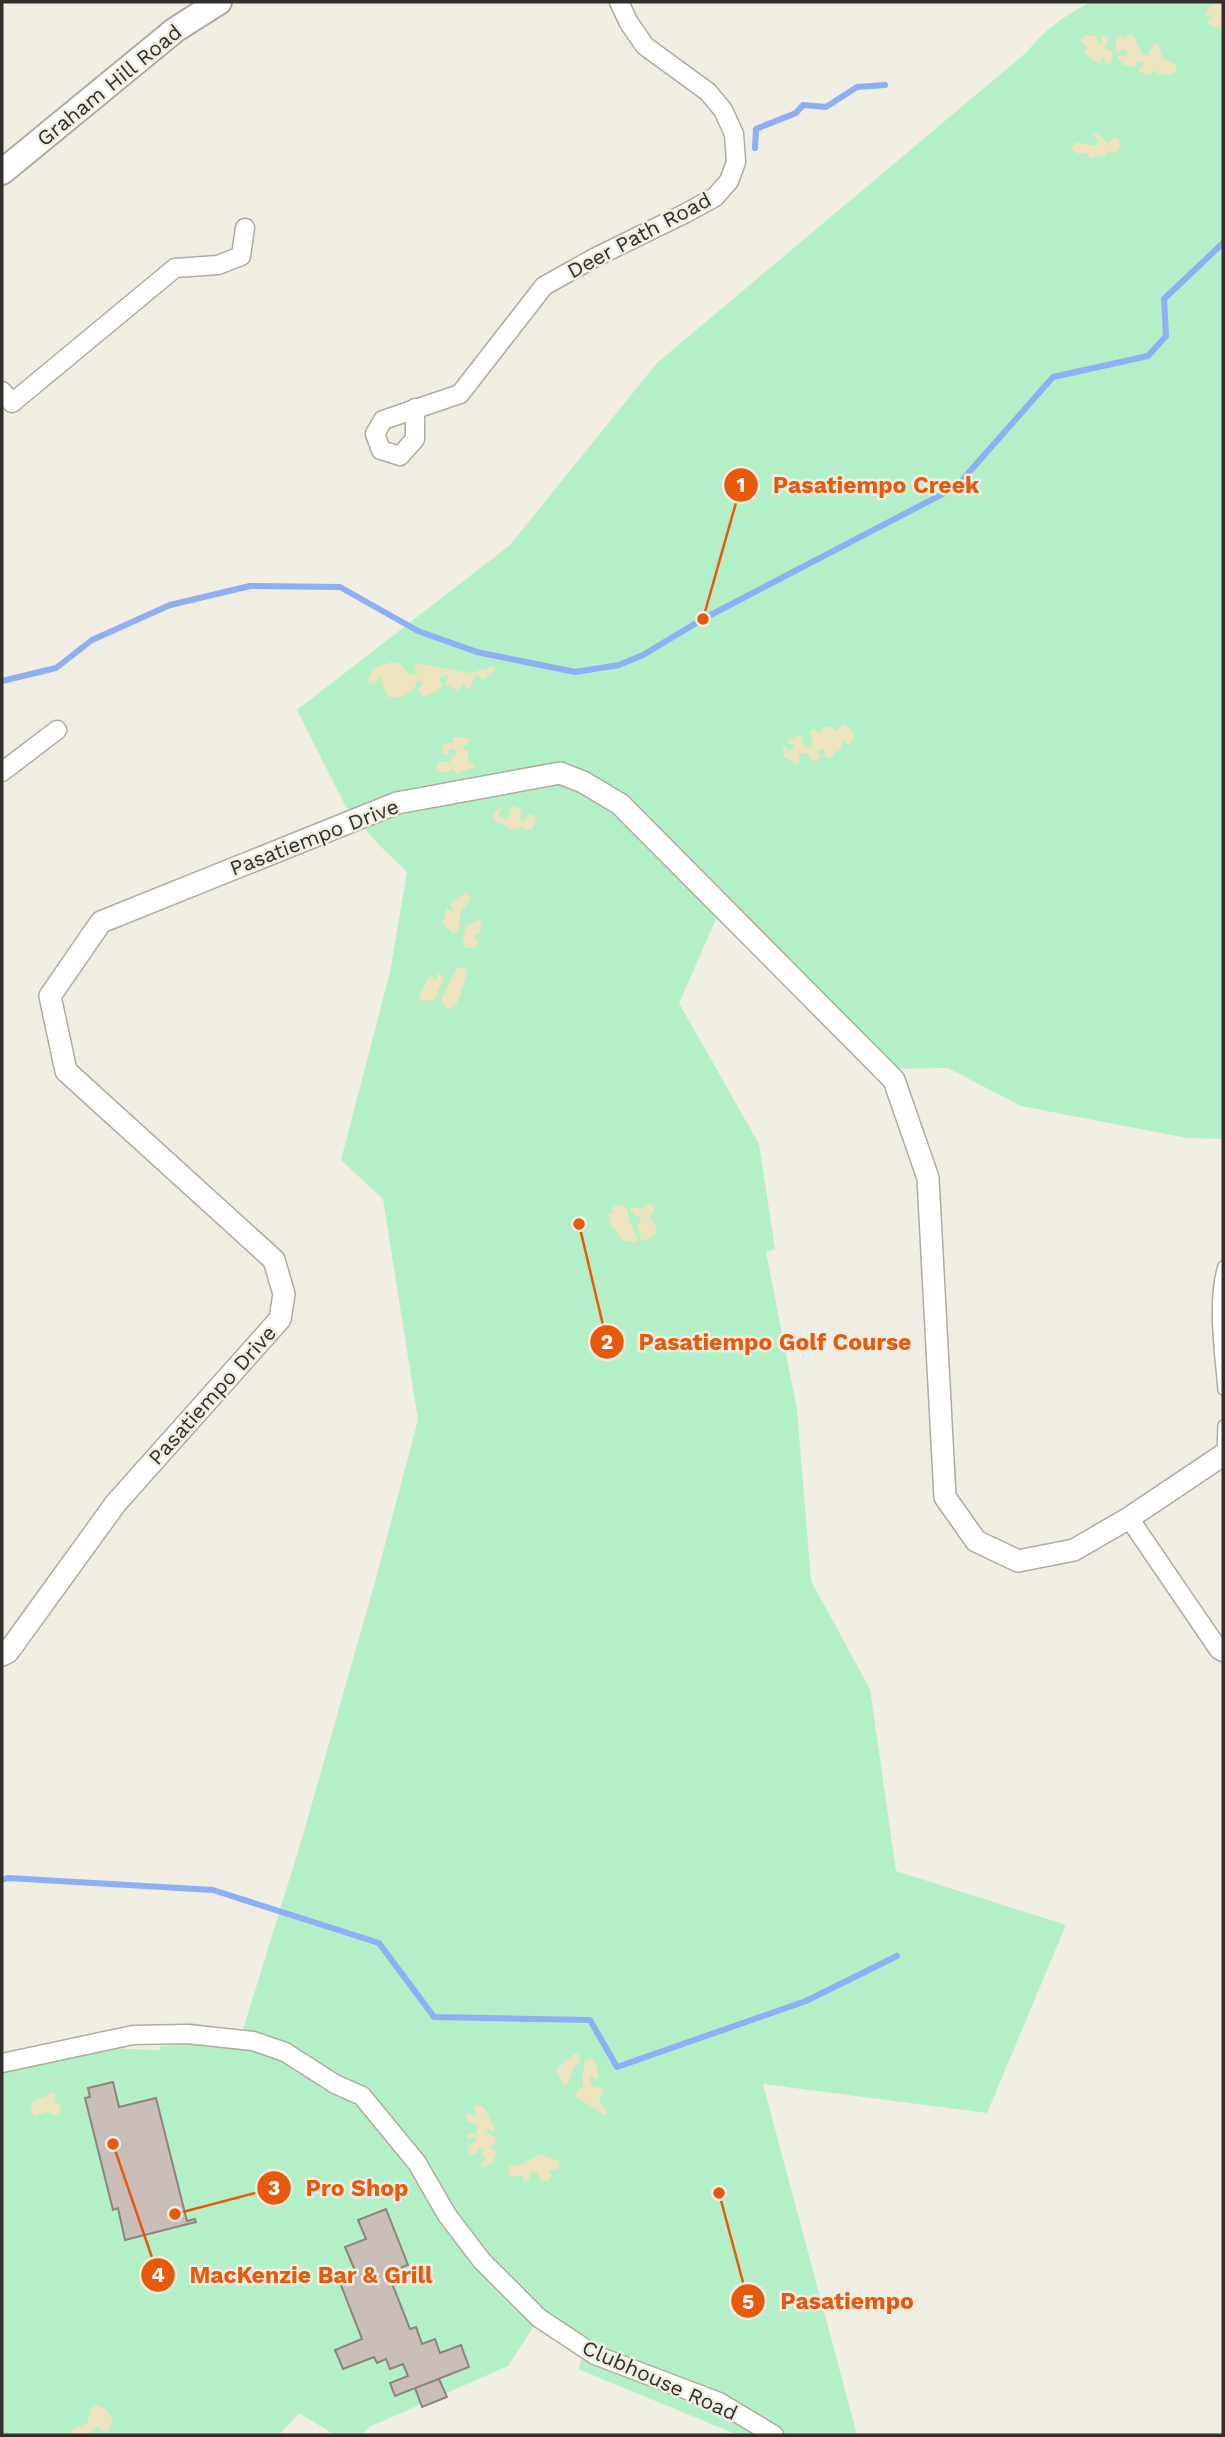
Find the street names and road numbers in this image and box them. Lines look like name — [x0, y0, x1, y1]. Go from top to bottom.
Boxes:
street label: Graham Hill Road — [32, 19, 186, 151]
street label: Deer Path Road — [563, 187, 715, 283]
street label: Pasatiempo Drive — [226, 793, 402, 881]
street label: Pasatiempo Drive — [143, 1320, 281, 1470]
street label: Clubhouse Road — [579, 2335, 741, 2425]

